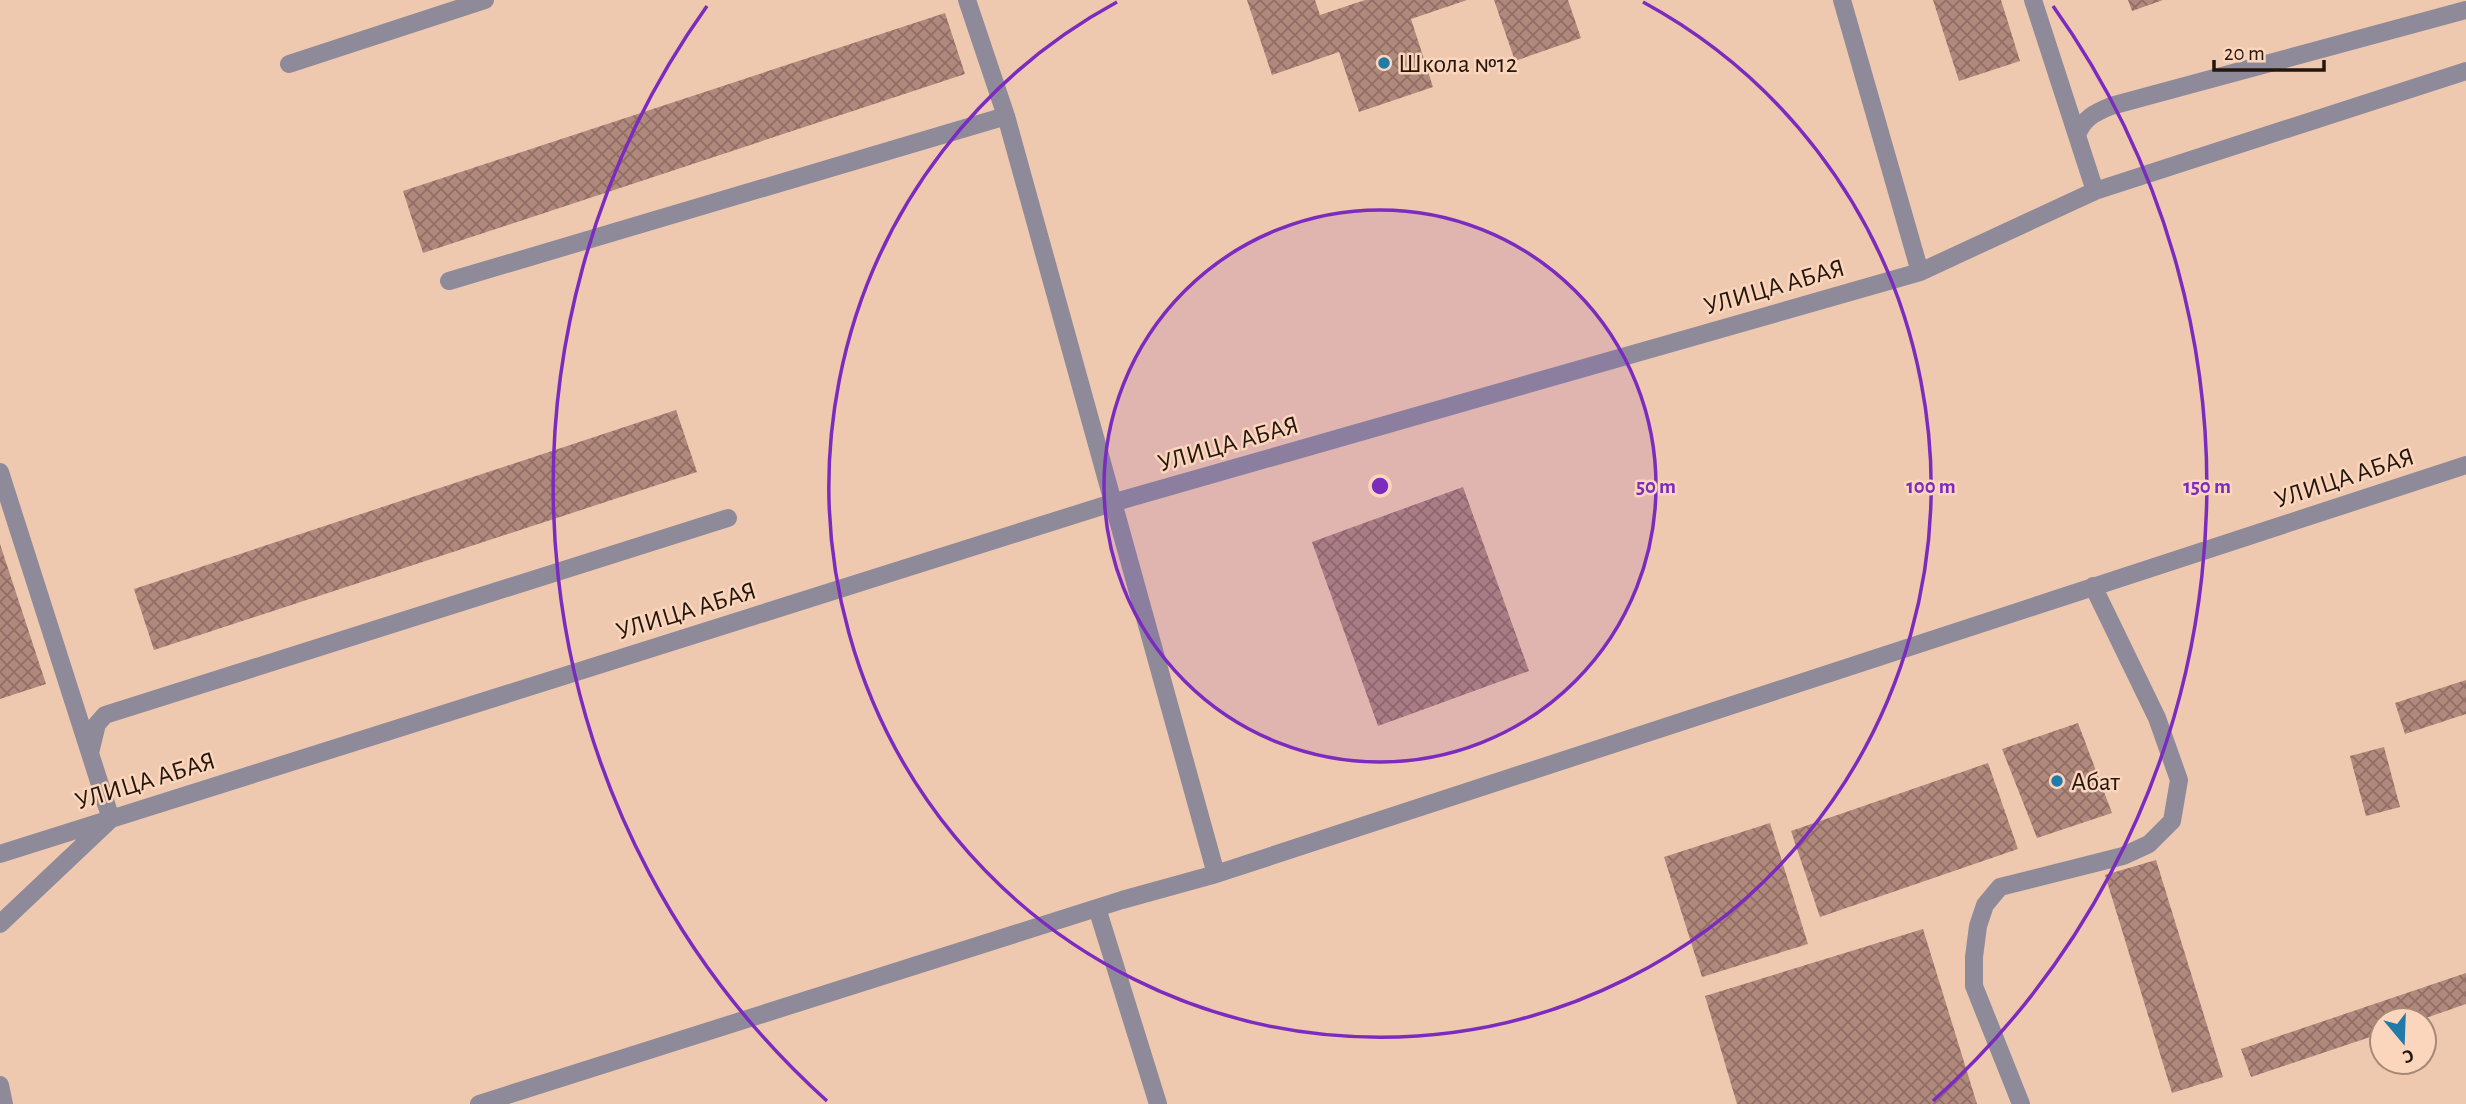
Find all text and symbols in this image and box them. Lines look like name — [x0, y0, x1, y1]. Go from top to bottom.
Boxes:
scale bar — [2214, 28, 2324, 72]
text: 20 m — [2224, 43, 2265, 64]
place label: Школа №12 — [1398, 51, 1518, 77]
marker: Школа №12 — [1376, 55, 1392, 71]
street label: УЛИЦА АБАЯ — [1701, 254, 1848, 319]
street label: УЛИЦА АБАЯ — [1155, 411, 1302, 476]
street label: УЛИЦА АБАЯ — [2271, 443, 2417, 513]
centre of rings — [1368, 474, 1392, 498]
text: 50 m — [1636, 476, 1676, 497]
text: 100 m — [1906, 476, 1956, 497]
text: 150 m — [2183, 476, 2231, 497]
street label: УЛИЦА АБАЯ — [613, 577, 760, 645]
street label: УЛИЦА АБАЯ — [72, 747, 219, 815]
place label: Абат — [2071, 769, 2120, 795]
marker: Абат — [2049, 773, 2065, 789]
north arrow — [2368, 1006, 2438, 1076]
text: С — [2400, 1045, 2416, 1066]

